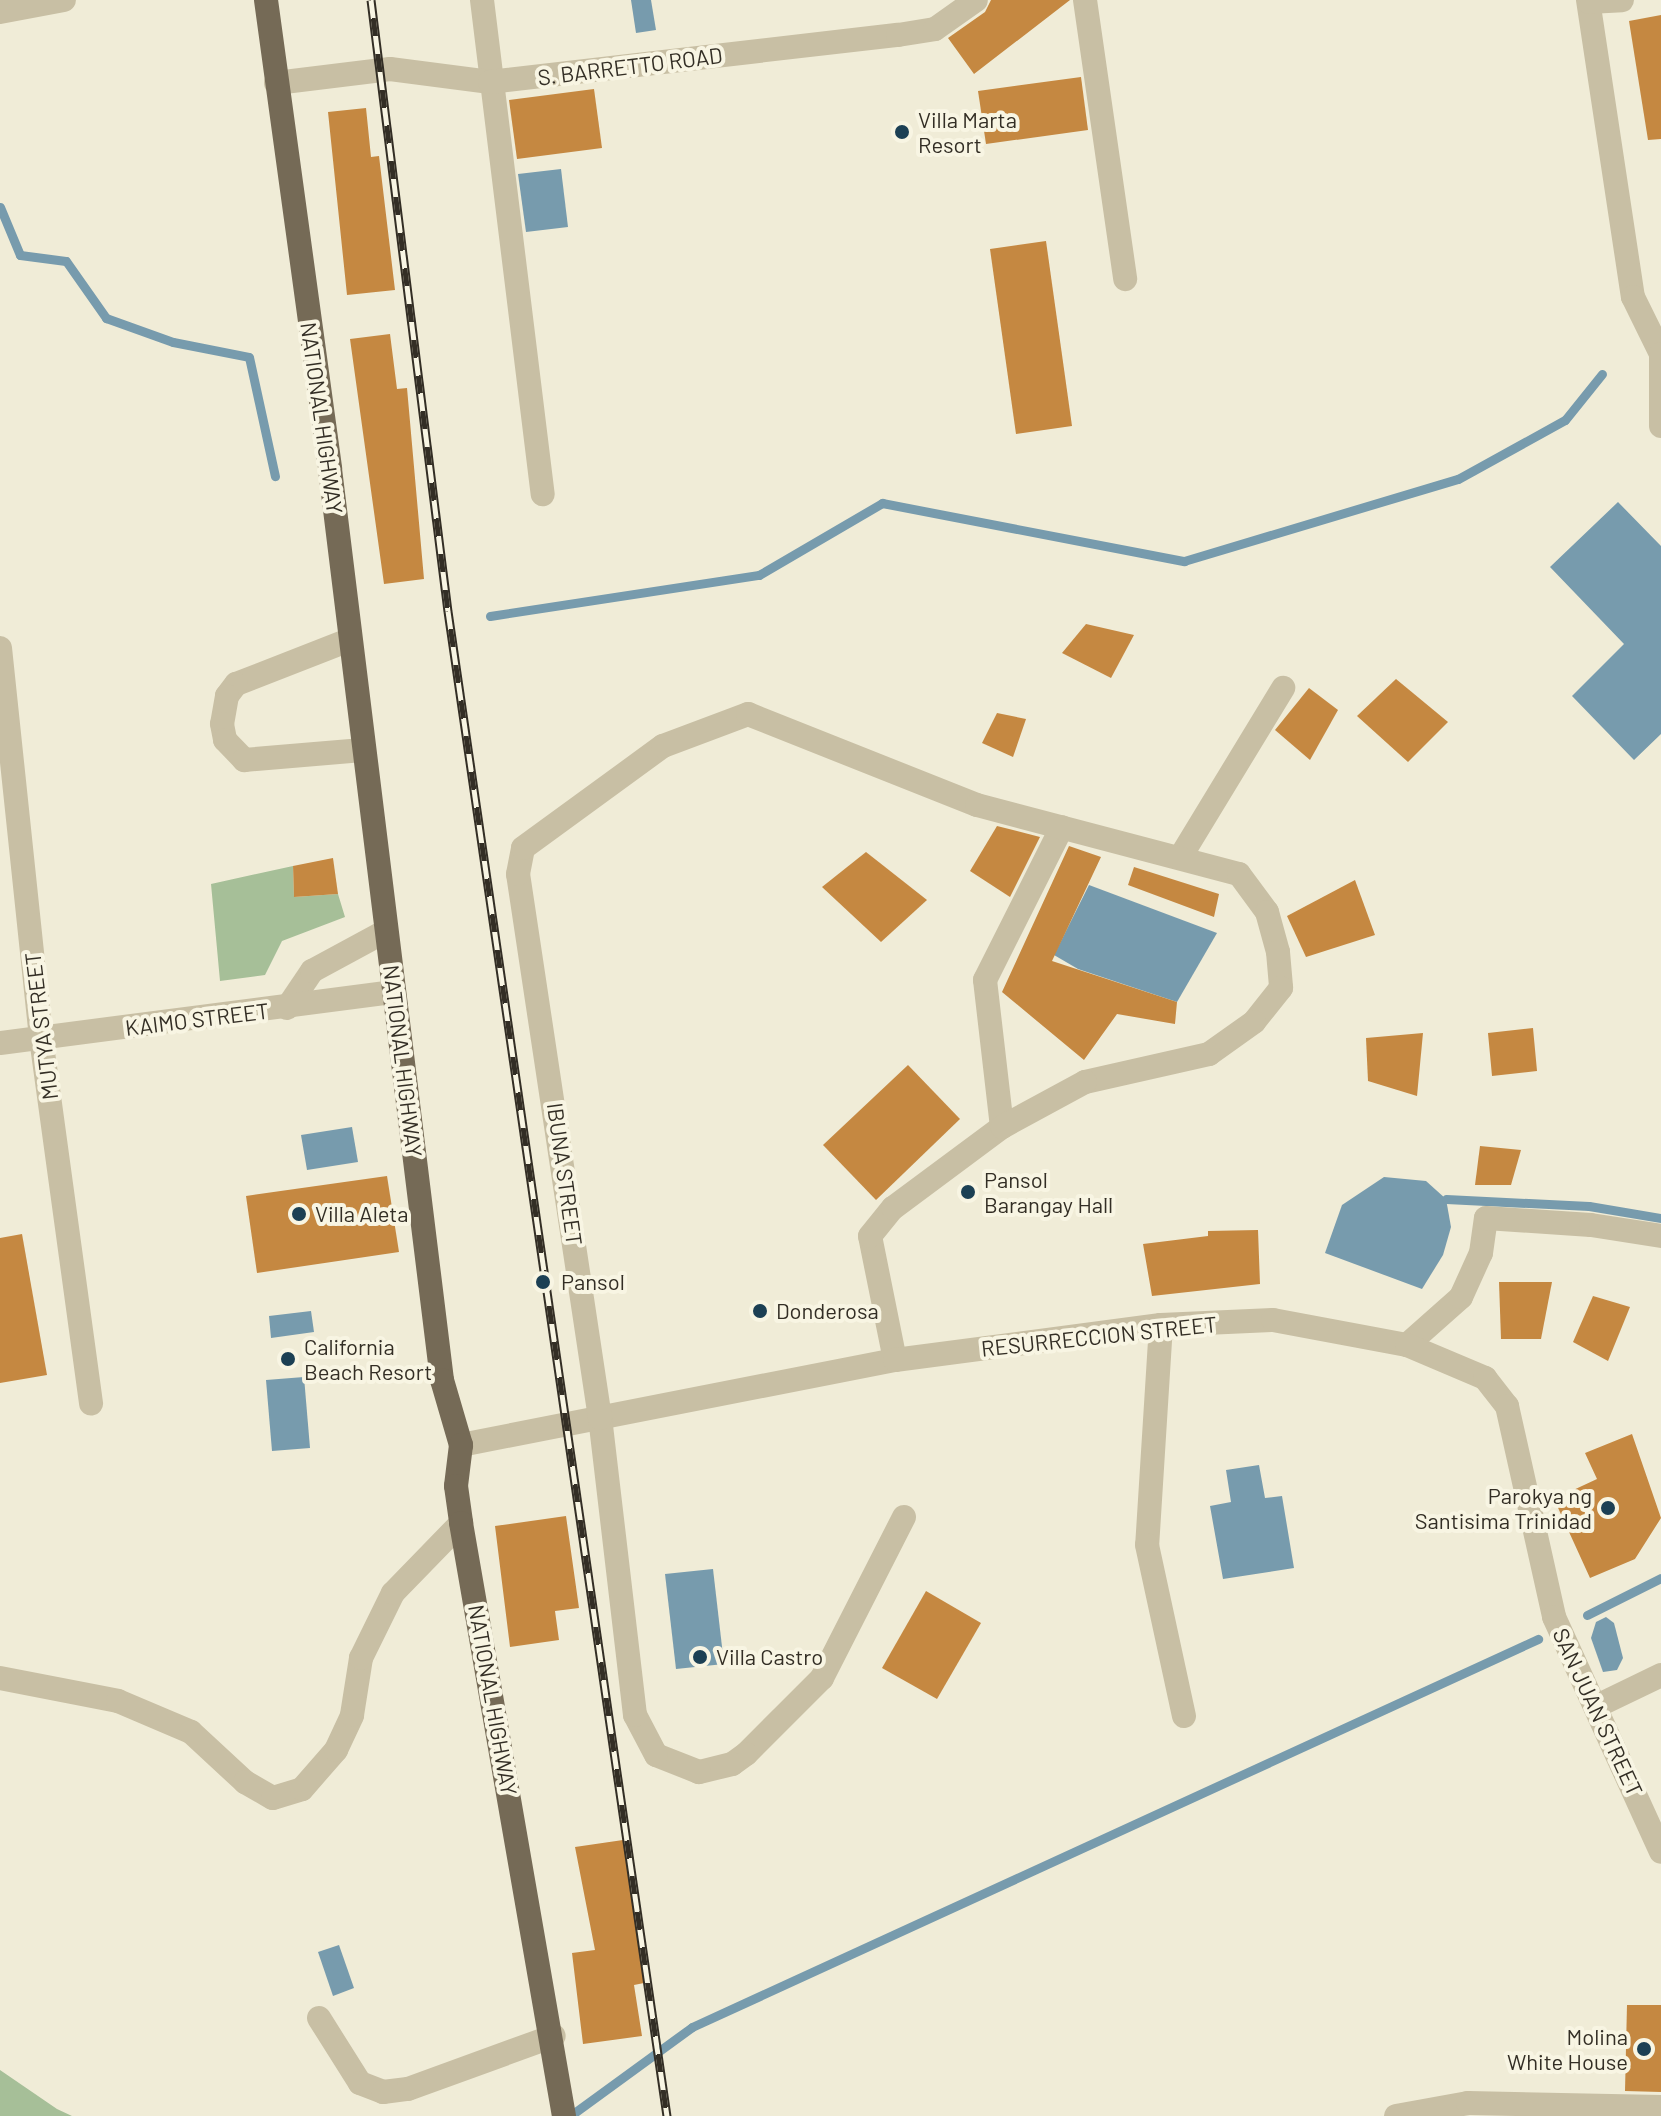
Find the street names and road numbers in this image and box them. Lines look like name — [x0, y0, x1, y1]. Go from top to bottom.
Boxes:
street label: S. BARRETTO ROAD — [536, 42, 724, 90]
street label: NATIONAL HIGHWAY — [295, 320, 349, 516]
street label: MUTYA STREET — [19, 951, 63, 1101]
street label: NATIONAL HIGHWAY — [378, 963, 428, 1159]
street label: KAIMO STREET — [124, 997, 270, 1041]
street label: IBUNA STREET — [542, 1101, 588, 1247]
street label: RESURRECCION STREET — [980, 1310, 1218, 1362]
street label: NATIONAL HIGHWAY — [463, 1603, 523, 1797]
street label: SAN JUAN STREET — [1547, 1624, 1649, 1800]

